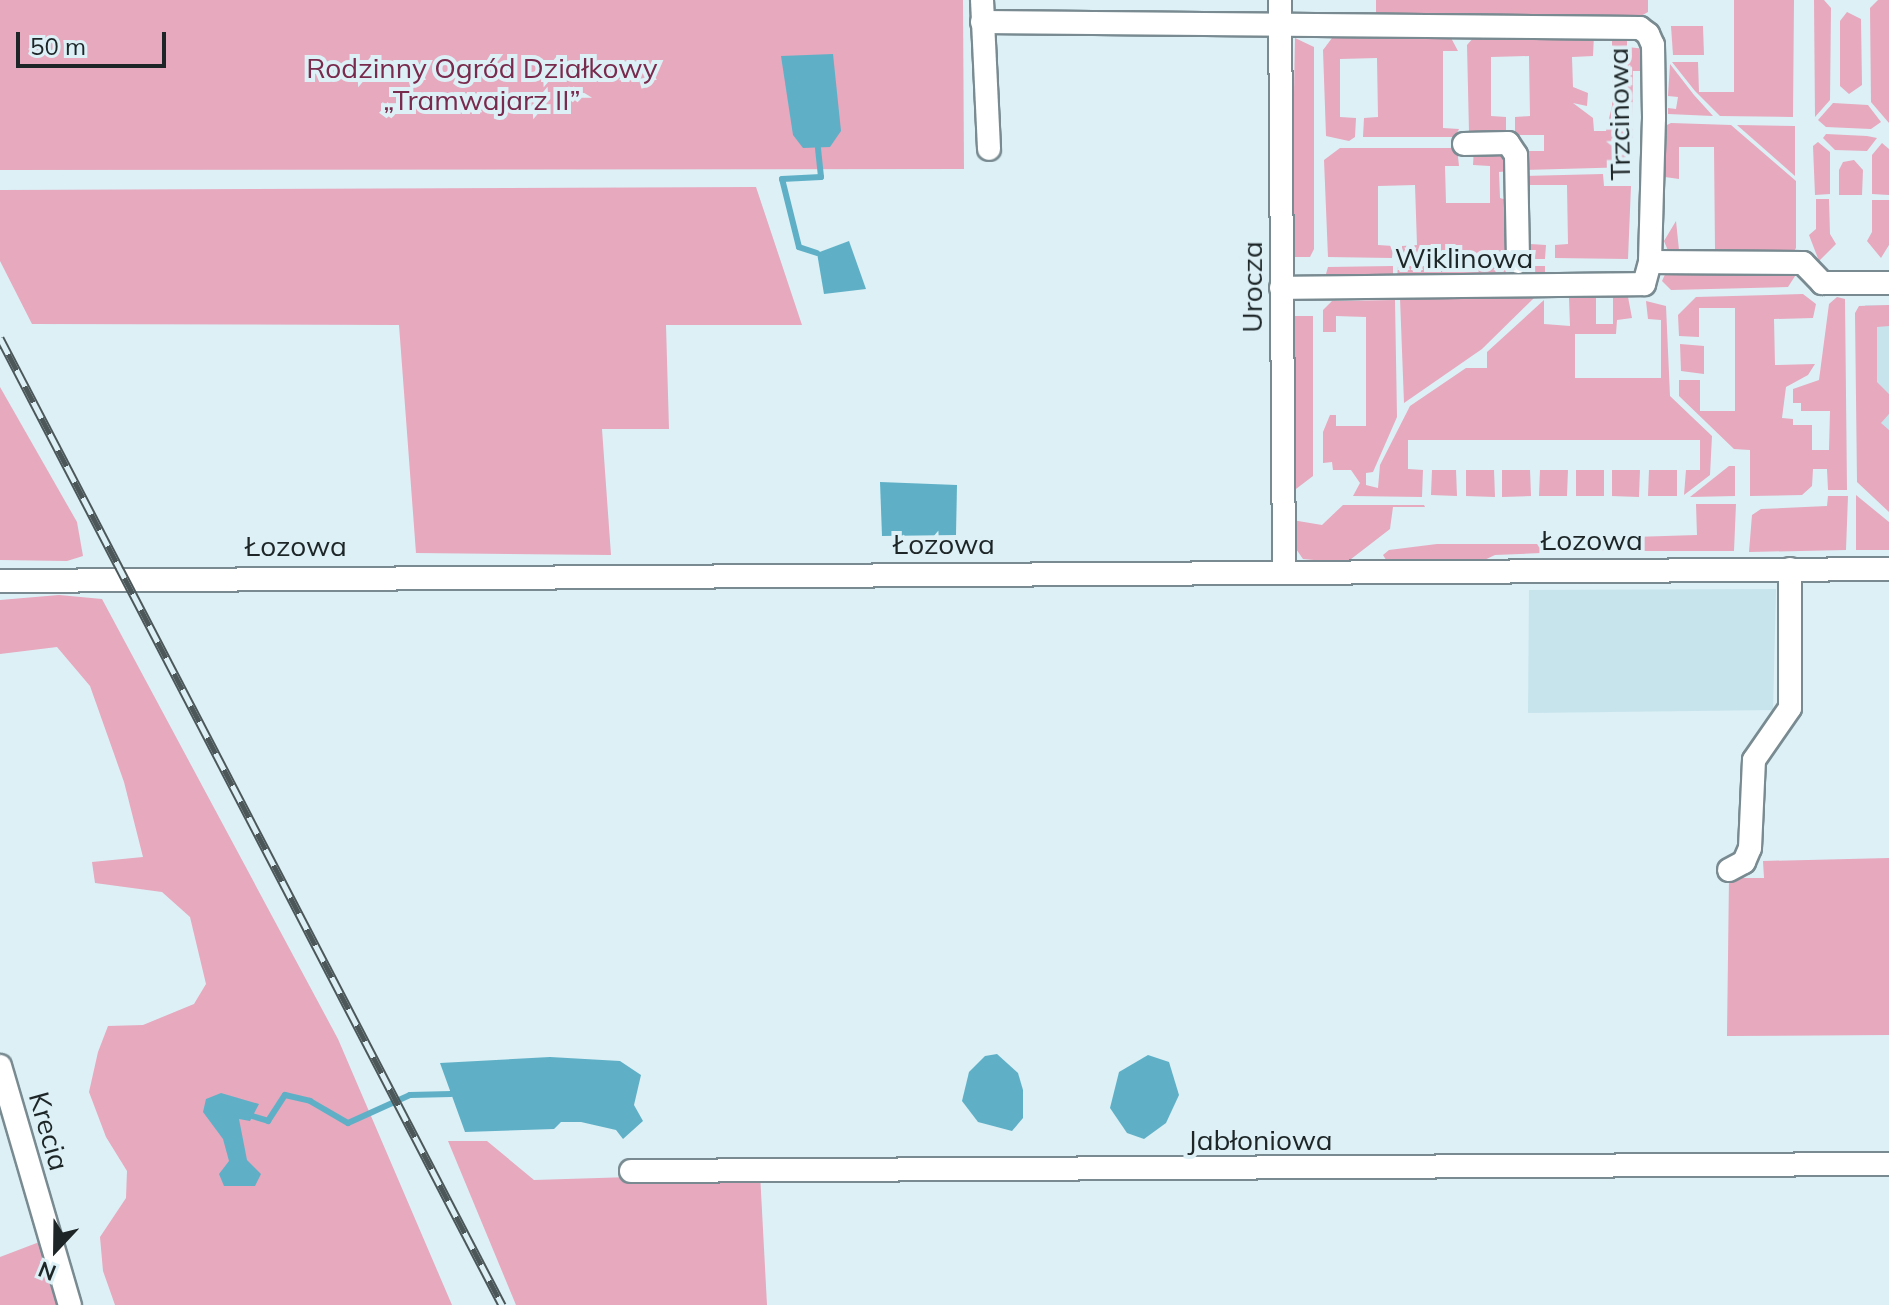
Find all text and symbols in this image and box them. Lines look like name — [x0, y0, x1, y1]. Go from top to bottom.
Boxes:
scale bar — [20, 16, 170, 66]
text: 50 m — [30, 31, 86, 61]
street label: Trzcinowa — [1601, 47, 1637, 181]
park label: Rodzinny Ogród Działkowy „Tramwajarz II” — [306, 51, 658, 117]
street label: Urocza — [1235, 241, 1269, 333]
street label: Wiklinowa — [1395, 241, 1533, 275]
street label: Łozowa — [1541, 523, 1643, 557]
street label: Łozowa — [893, 527, 995, 561]
street label: Łozowa — [245, 529, 347, 563]
street label: Krecia — [22, 1088, 76, 1174]
street label: Jabłoniowa — [1187, 1123, 1333, 1157]
north arrow — [16, 1209, 96, 1289]
text: N — [34, 1255, 60, 1287]

